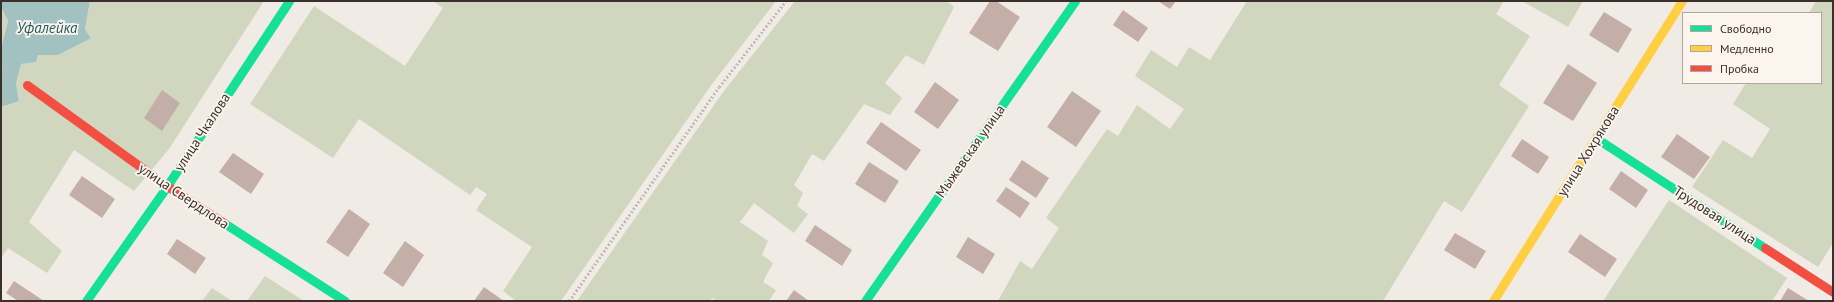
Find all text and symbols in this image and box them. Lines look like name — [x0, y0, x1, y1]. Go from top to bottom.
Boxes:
legend — [1682, 12, 1822, 84]
water label: Уфалейка — [17, 19, 77, 37]
text: Свободно — [1720, 21, 1771, 36]
text: Медленно — [1720, 41, 1774, 56]
text: Пробка — [1720, 61, 1759, 76]
street label: улица Чкалова — [170, 90, 234, 174]
street label: Мыжевская улица — [932, 101, 1008, 201]
street label: улица Хохрякова — [1553, 102, 1623, 200]
street label: улица Свердлова — [136, 160, 232, 232]
street label: Трудовая улица — [1671, 182, 1759, 248]

